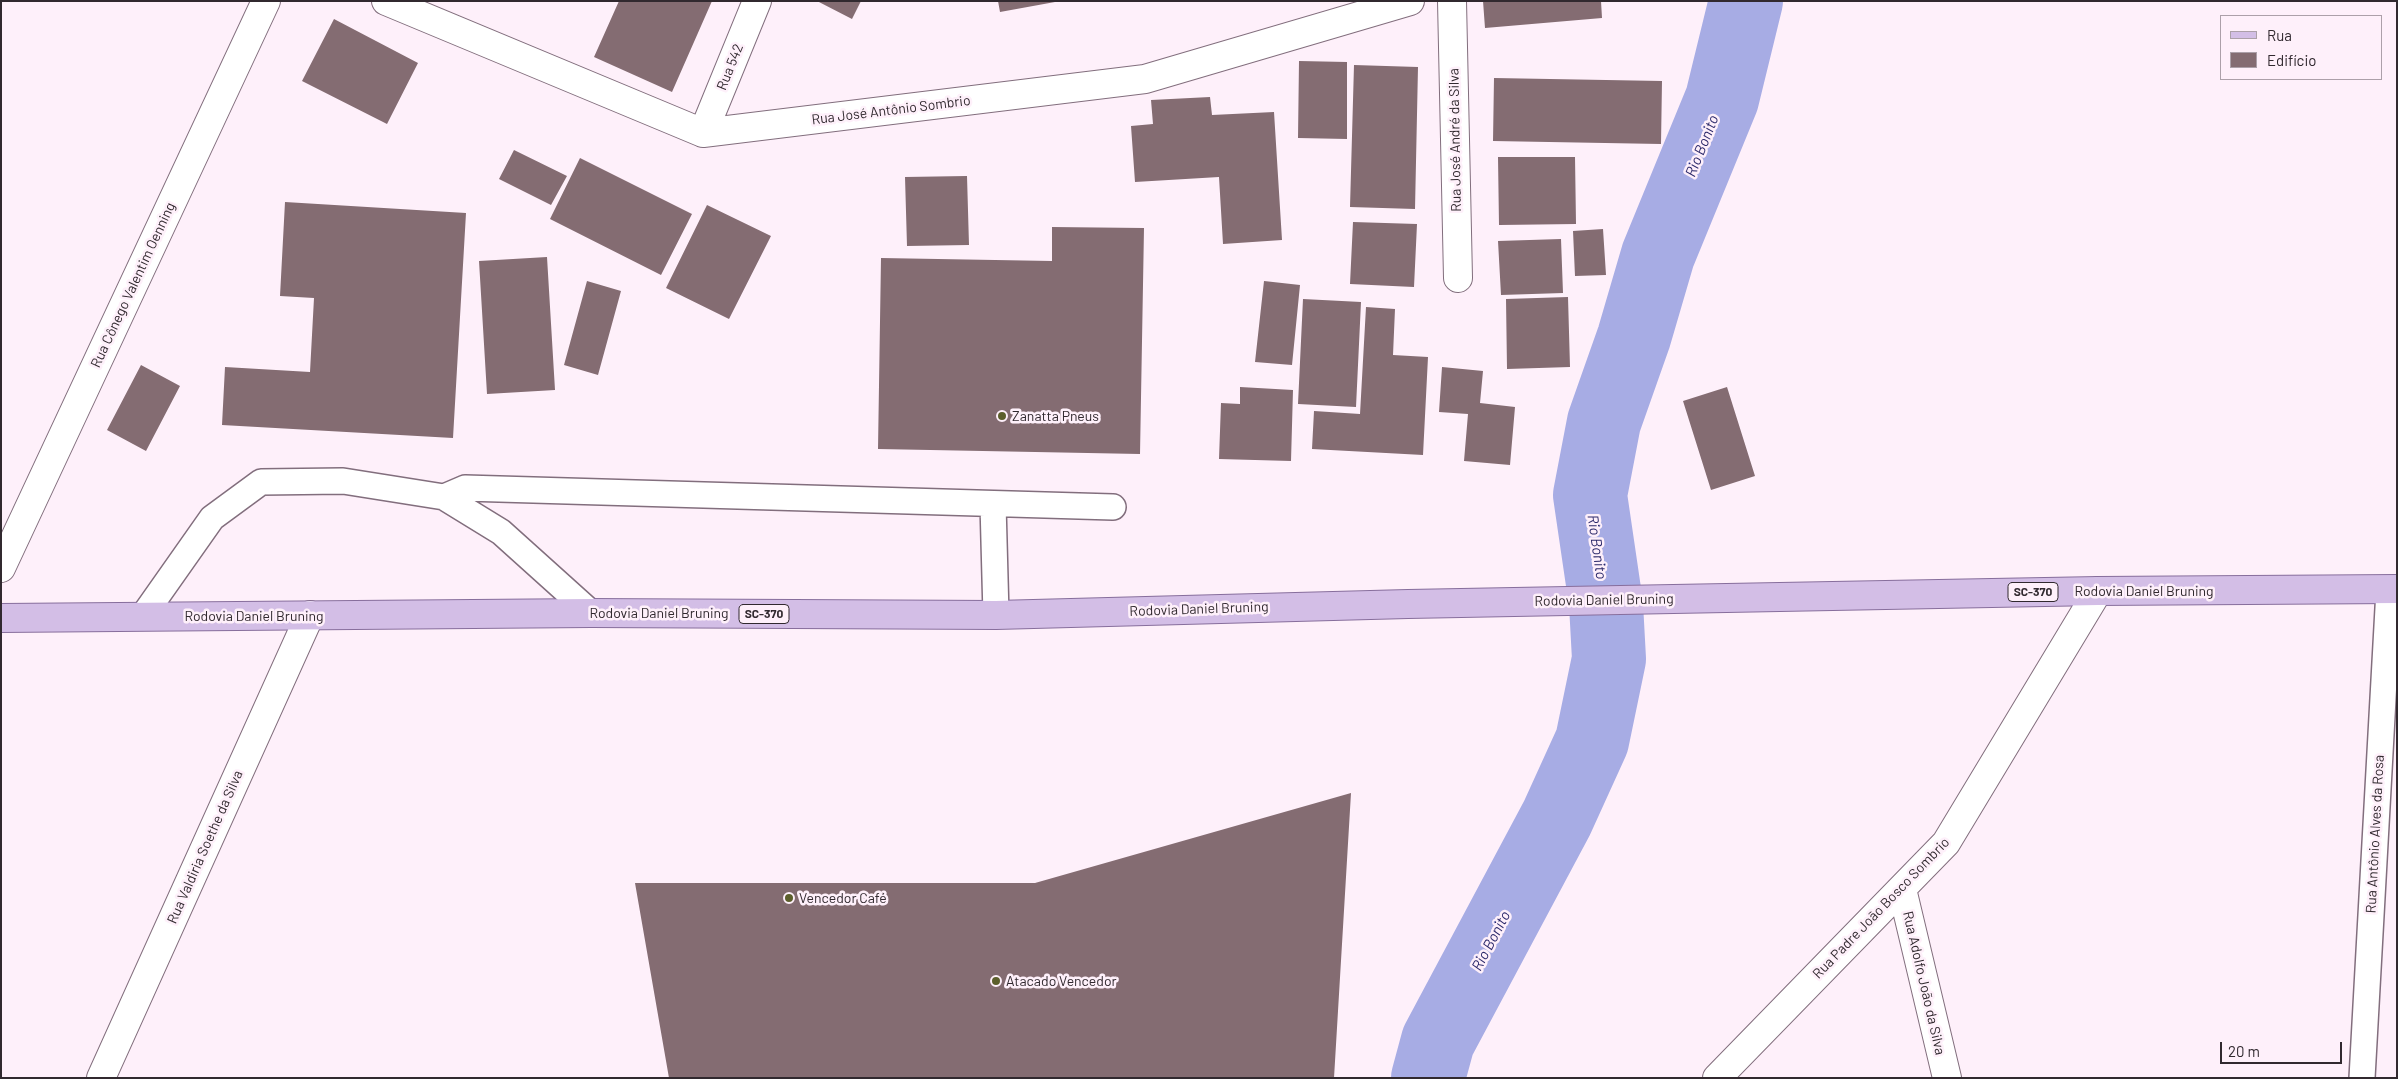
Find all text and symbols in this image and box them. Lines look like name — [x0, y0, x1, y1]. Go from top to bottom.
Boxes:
legend — [2220, 15, 2383, 80]
text: Rua — [2267, 26, 2292, 44]
street label: Rua 542 — [713, 41, 747, 93]
text: Edifício — [2267, 51, 2316, 69]
street label: Rua José André da Silva — [1445, 68, 1465, 212]
street label: Rua José Antônio Sombrio — [811, 92, 971, 128]
water label: Rio Bonito — [1681, 112, 1723, 180]
street label: Rua Cônego Valentim Oenning — [87, 200, 179, 370]
place label: Zanatta Pneus — [1012, 408, 1099, 424]
marker: Zanatta Pneus — [996, 410, 1008, 422]
water label: Rio Bonito — [1584, 514, 1610, 580]
road number: SC-370 — [2008, 582, 2058, 602]
street label: Rodovia Daniel Bruning — [2074, 583, 2214, 599]
street label: Rodovia Daniel Bruning — [1534, 590, 1674, 610]
street label: Rodovia Daniel Bruning — [1129, 598, 1269, 620]
road number: SC-370 — [739, 604, 789, 624]
street label: Rodovia Daniel Bruning — [589, 605, 729, 621]
street label: Rodovia Daniel Bruning — [184, 608, 324, 624]
street label: Rua Antônio Alves da Rosa — [2362, 754, 2388, 914]
street label: Rua Valdiria Soethe da Silva — [164, 768, 246, 926]
street label: Rua Padre João Bosco Sombrio — [1809, 834, 1953, 982]
place label: Vencedor Café — [799, 890, 887, 906]
marker: Vencedor Café — [783, 892, 795, 904]
water label: Rio Bonito — [1468, 908, 1514, 974]
street label: Rua Adolfo João da Silva — [1899, 910, 1949, 1056]
place label: Atacado Vencedor — [1006, 973, 1117, 989]
marker: Atacado Vencedor — [990, 975, 1002, 987]
scale bar — [2223, 1032, 2346, 1064]
text: 20 m — [2228, 1042, 2260, 1060]

